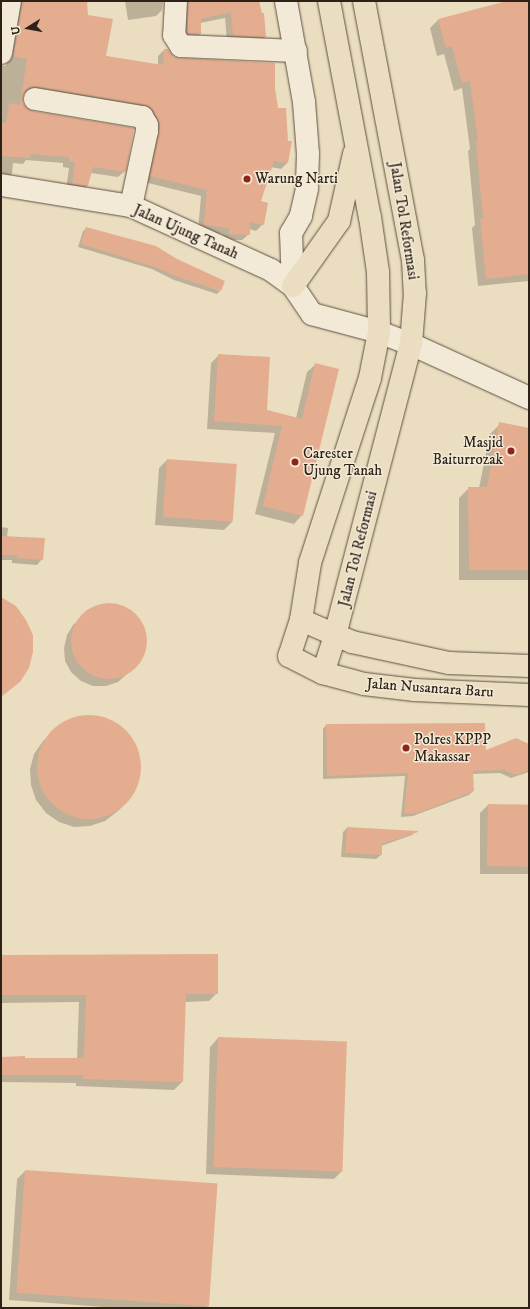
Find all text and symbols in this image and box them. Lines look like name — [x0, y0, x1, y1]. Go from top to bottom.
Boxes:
north arrow — [8, 8, 48, 48]
text: U — [9, 25, 24, 36]
street label: Jalan Tol Reformasi — [386, 161, 422, 281]
place label: Warung Narti — [255, 170, 338, 188]
marker: Warung Narti — [242, 174, 252, 184]
street label: Jalan Ujung Tanah — [131, 201, 241, 263]
place label: Masjid Baiturrozak — [433, 433, 503, 468]
place label: Carester Ujung Tanah — [303, 444, 382, 479]
marker: Masjid Baiturrozak — [506, 446, 516, 456]
marker: Carester Ujung Tanah — [290, 457, 300, 467]
street label: Jalan Tol Reformasi — [335, 489, 381, 609]
street label: Jalan Nusantara Baru — [366, 675, 494, 701]
place label: Polres KPPP Makassar — [414, 730, 491, 765]
marker: Polres KPPP Makassar — [401, 743, 411, 753]

